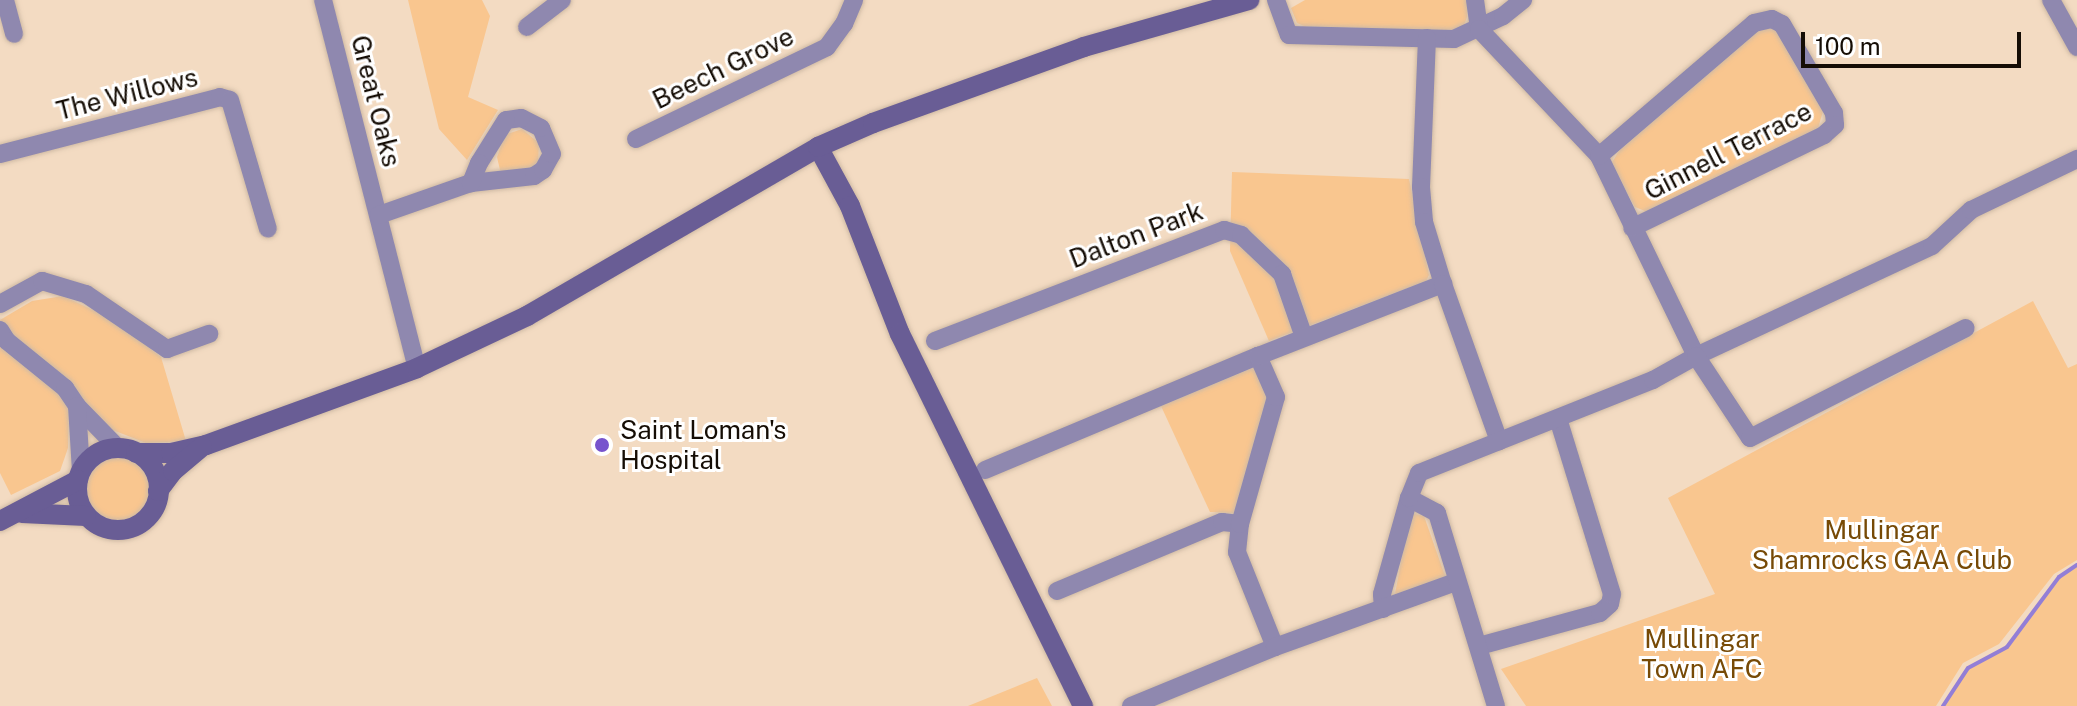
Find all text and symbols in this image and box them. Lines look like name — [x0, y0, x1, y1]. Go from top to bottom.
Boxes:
scale bar — [1805, 16, 2025, 66]
street label: Beech Grove — [647, 20, 799, 116]
street label: Great Oaks — [345, 32, 407, 170]
text: 100 m — [1815, 32, 1881, 60]
street label: The Willows — [53, 61, 201, 127]
street label: Ginnell Terrace — [1639, 95, 1817, 207]
street label: Dalton Park — [1065, 195, 1207, 275]
place label: Saint Loman's Hospital — [620, 414, 786, 476]
marker: Saint Loman's Hospital — [591, 434, 613, 456]
park label: Mullingar Shamrocks GAA Club — [1752, 514, 2012, 576]
park label: Mullingar Town AFC — [1641, 623, 1763, 684]

